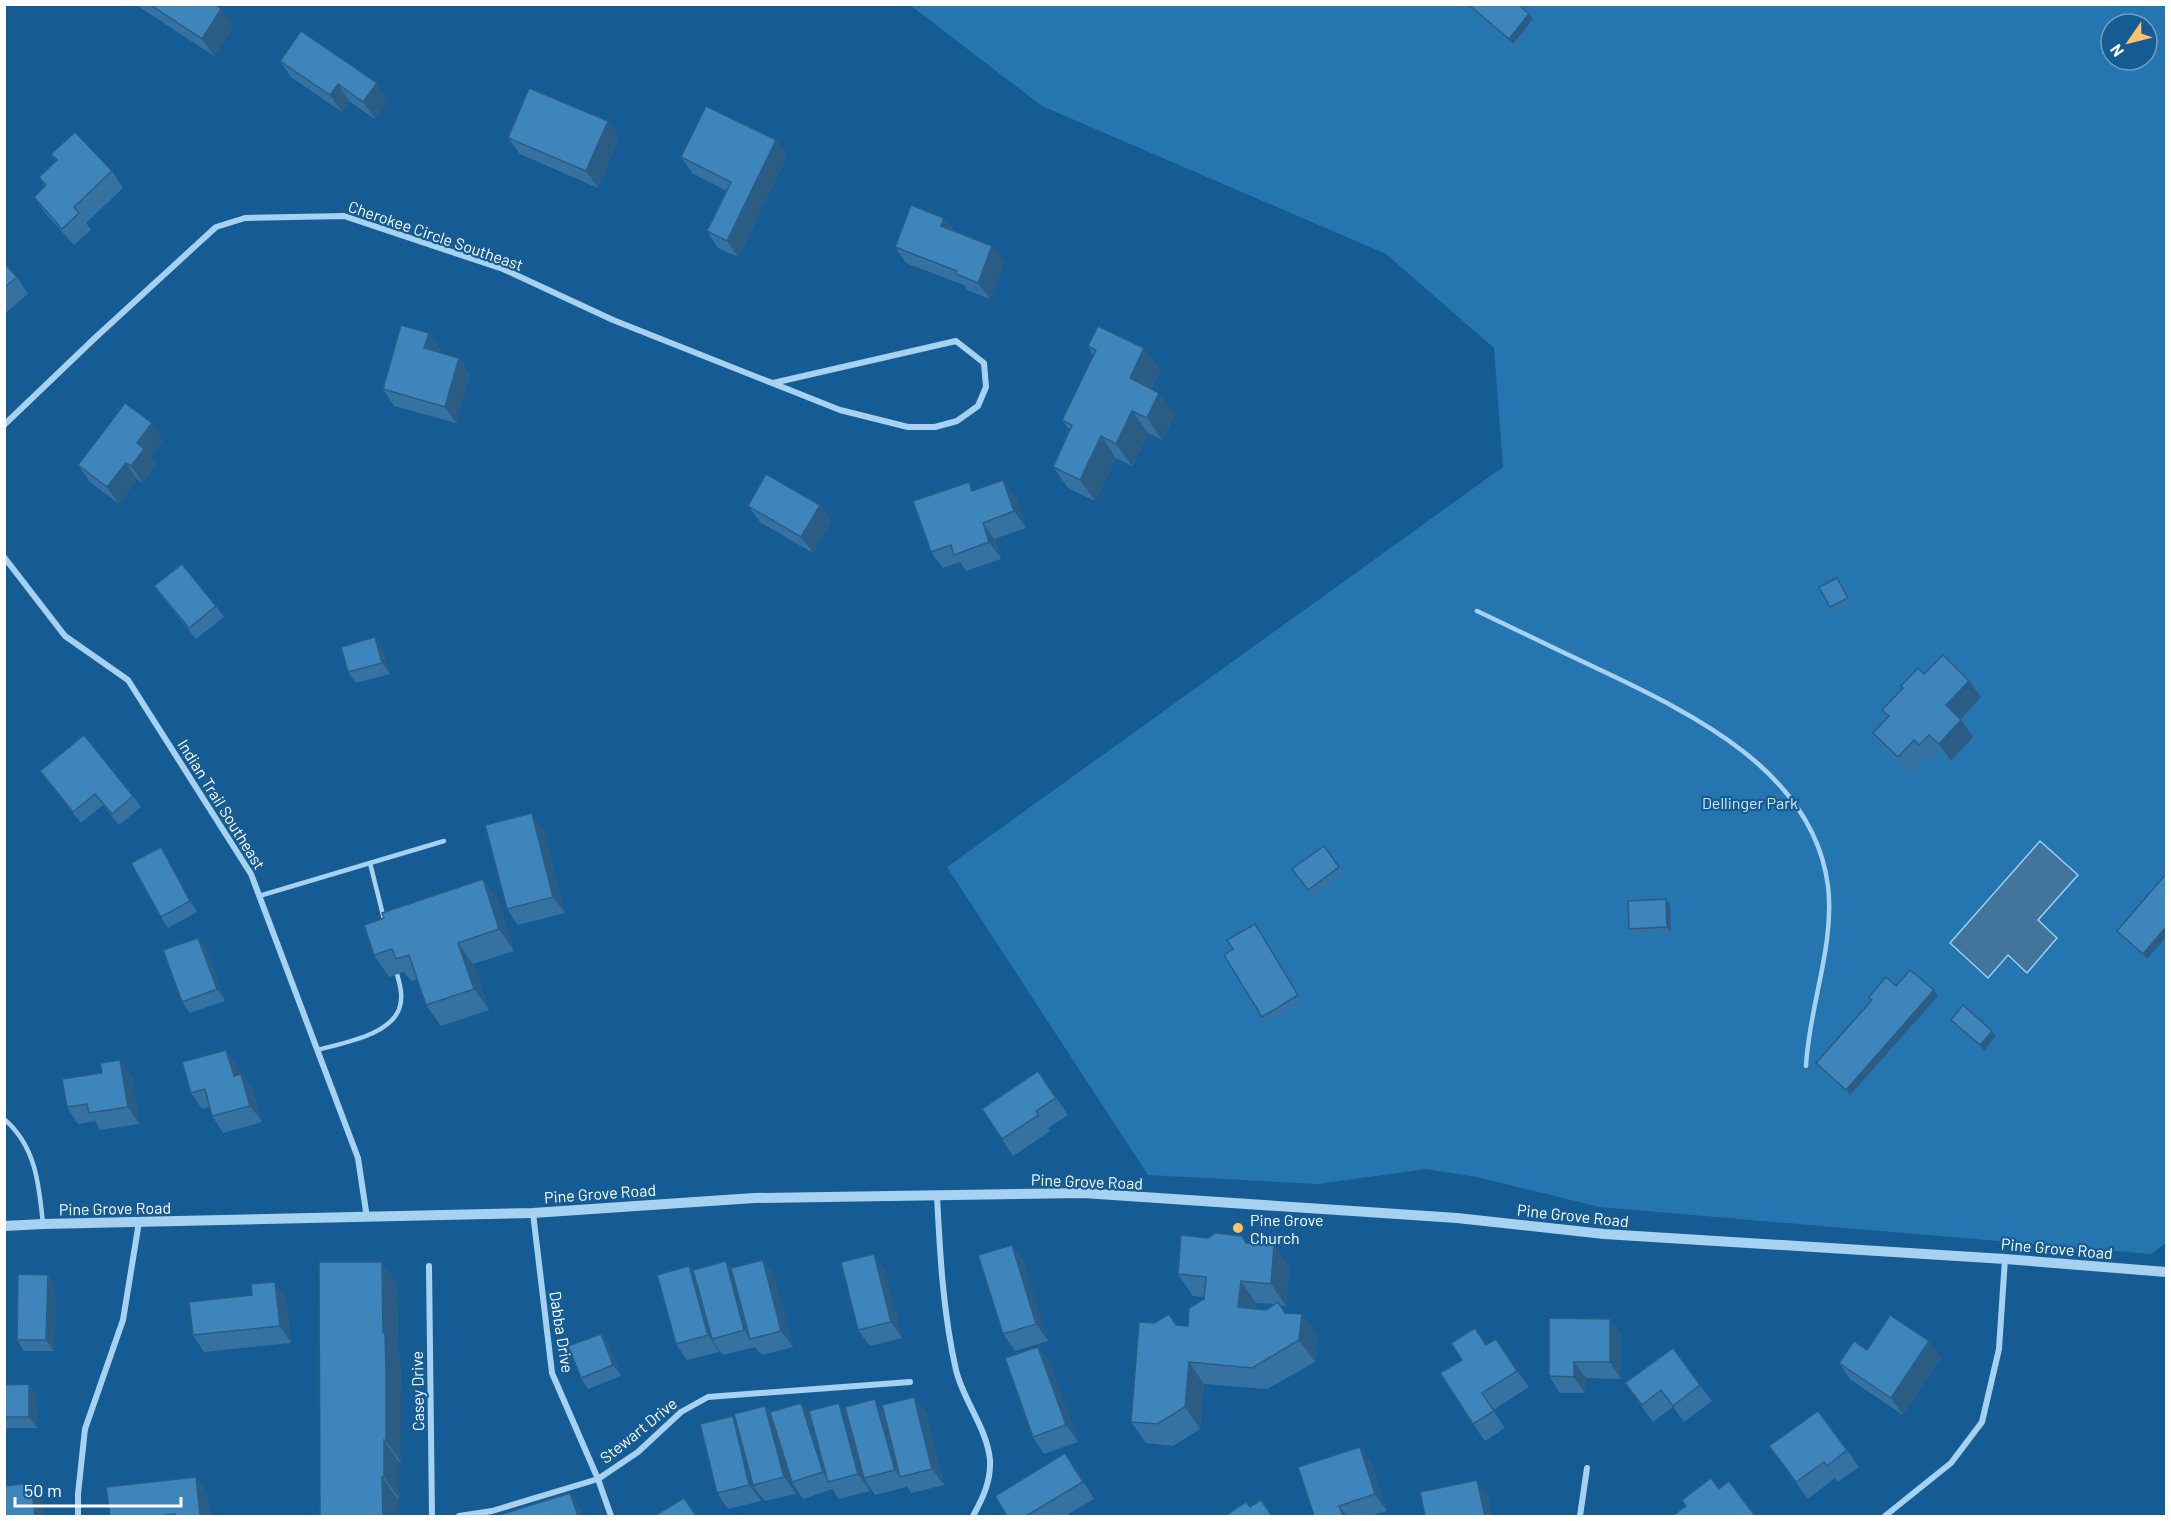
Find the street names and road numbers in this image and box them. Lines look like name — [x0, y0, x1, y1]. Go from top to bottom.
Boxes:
street label: Cherokee Circle Southeast — [346, 196, 526, 274]
street label: Indian Trail Southeast — [174, 735, 270, 873]
street label: Pine Grove Road — [1031, 1170, 1143, 1192]
street label: Pine Grove Road — [543, 1180, 657, 1206]
street label: Pine Grove Road — [59, 1198, 171, 1218]
street label: Pine Grove Road — [1516, 1200, 1630, 1230]
street label: Pine Grove Road — [2000, 1234, 2114, 1262]
street label: Dabba Drive — [546, 1290, 578, 1374]
street label: Casey Drive — [407, 1351, 427, 1431]
street label: Stewart Drive — [596, 1393, 680, 1467]

